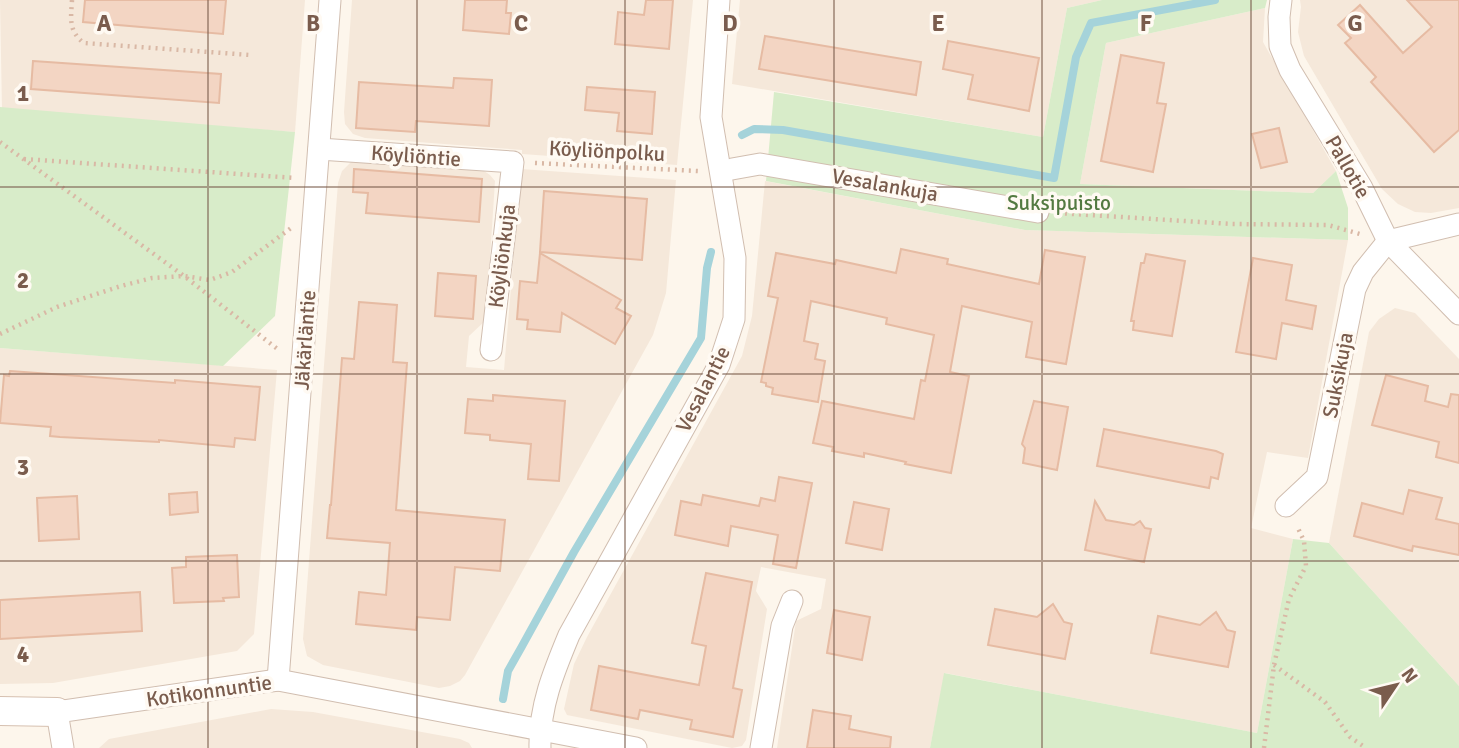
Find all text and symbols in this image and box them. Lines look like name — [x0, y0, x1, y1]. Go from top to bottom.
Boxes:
text: A — [97, 9, 112, 38]
text: B — [306, 9, 320, 38]
text: C — [514, 9, 528, 38]
text: D — [722, 9, 738, 38]
text: E — [931, 9, 945, 38]
text: F — [1140, 9, 1152, 38]
text: G — [1347, 9, 1363, 38]
text: 1 — [17, 79, 29, 108]
street label: Pallotie — [1320, 131, 1376, 203]
street label: Köyliönpolku — [548, 135, 666, 167]
street label: Köyliöntie — [370, 140, 462, 172]
street label: Vesalankuja — [830, 163, 940, 207]
park label: Suksipuisto — [1007, 190, 1111, 216]
street label: Köyliönkuja — [483, 202, 521, 310]
text: 2 — [17, 266, 29, 295]
street label: Jäkärläntie — [289, 289, 321, 391]
street label: Suksikuja — [1317, 330, 1359, 420]
street label: Vesalantie — [670, 341, 736, 437]
text: 3 — [17, 453, 29, 482]
text: 4 — [17, 640, 29, 669]
north arrow — [1361, 650, 1431, 720]
text: N — [1395, 664, 1423, 688]
street label: Kotikonnuntie — [144, 669, 274, 713]

